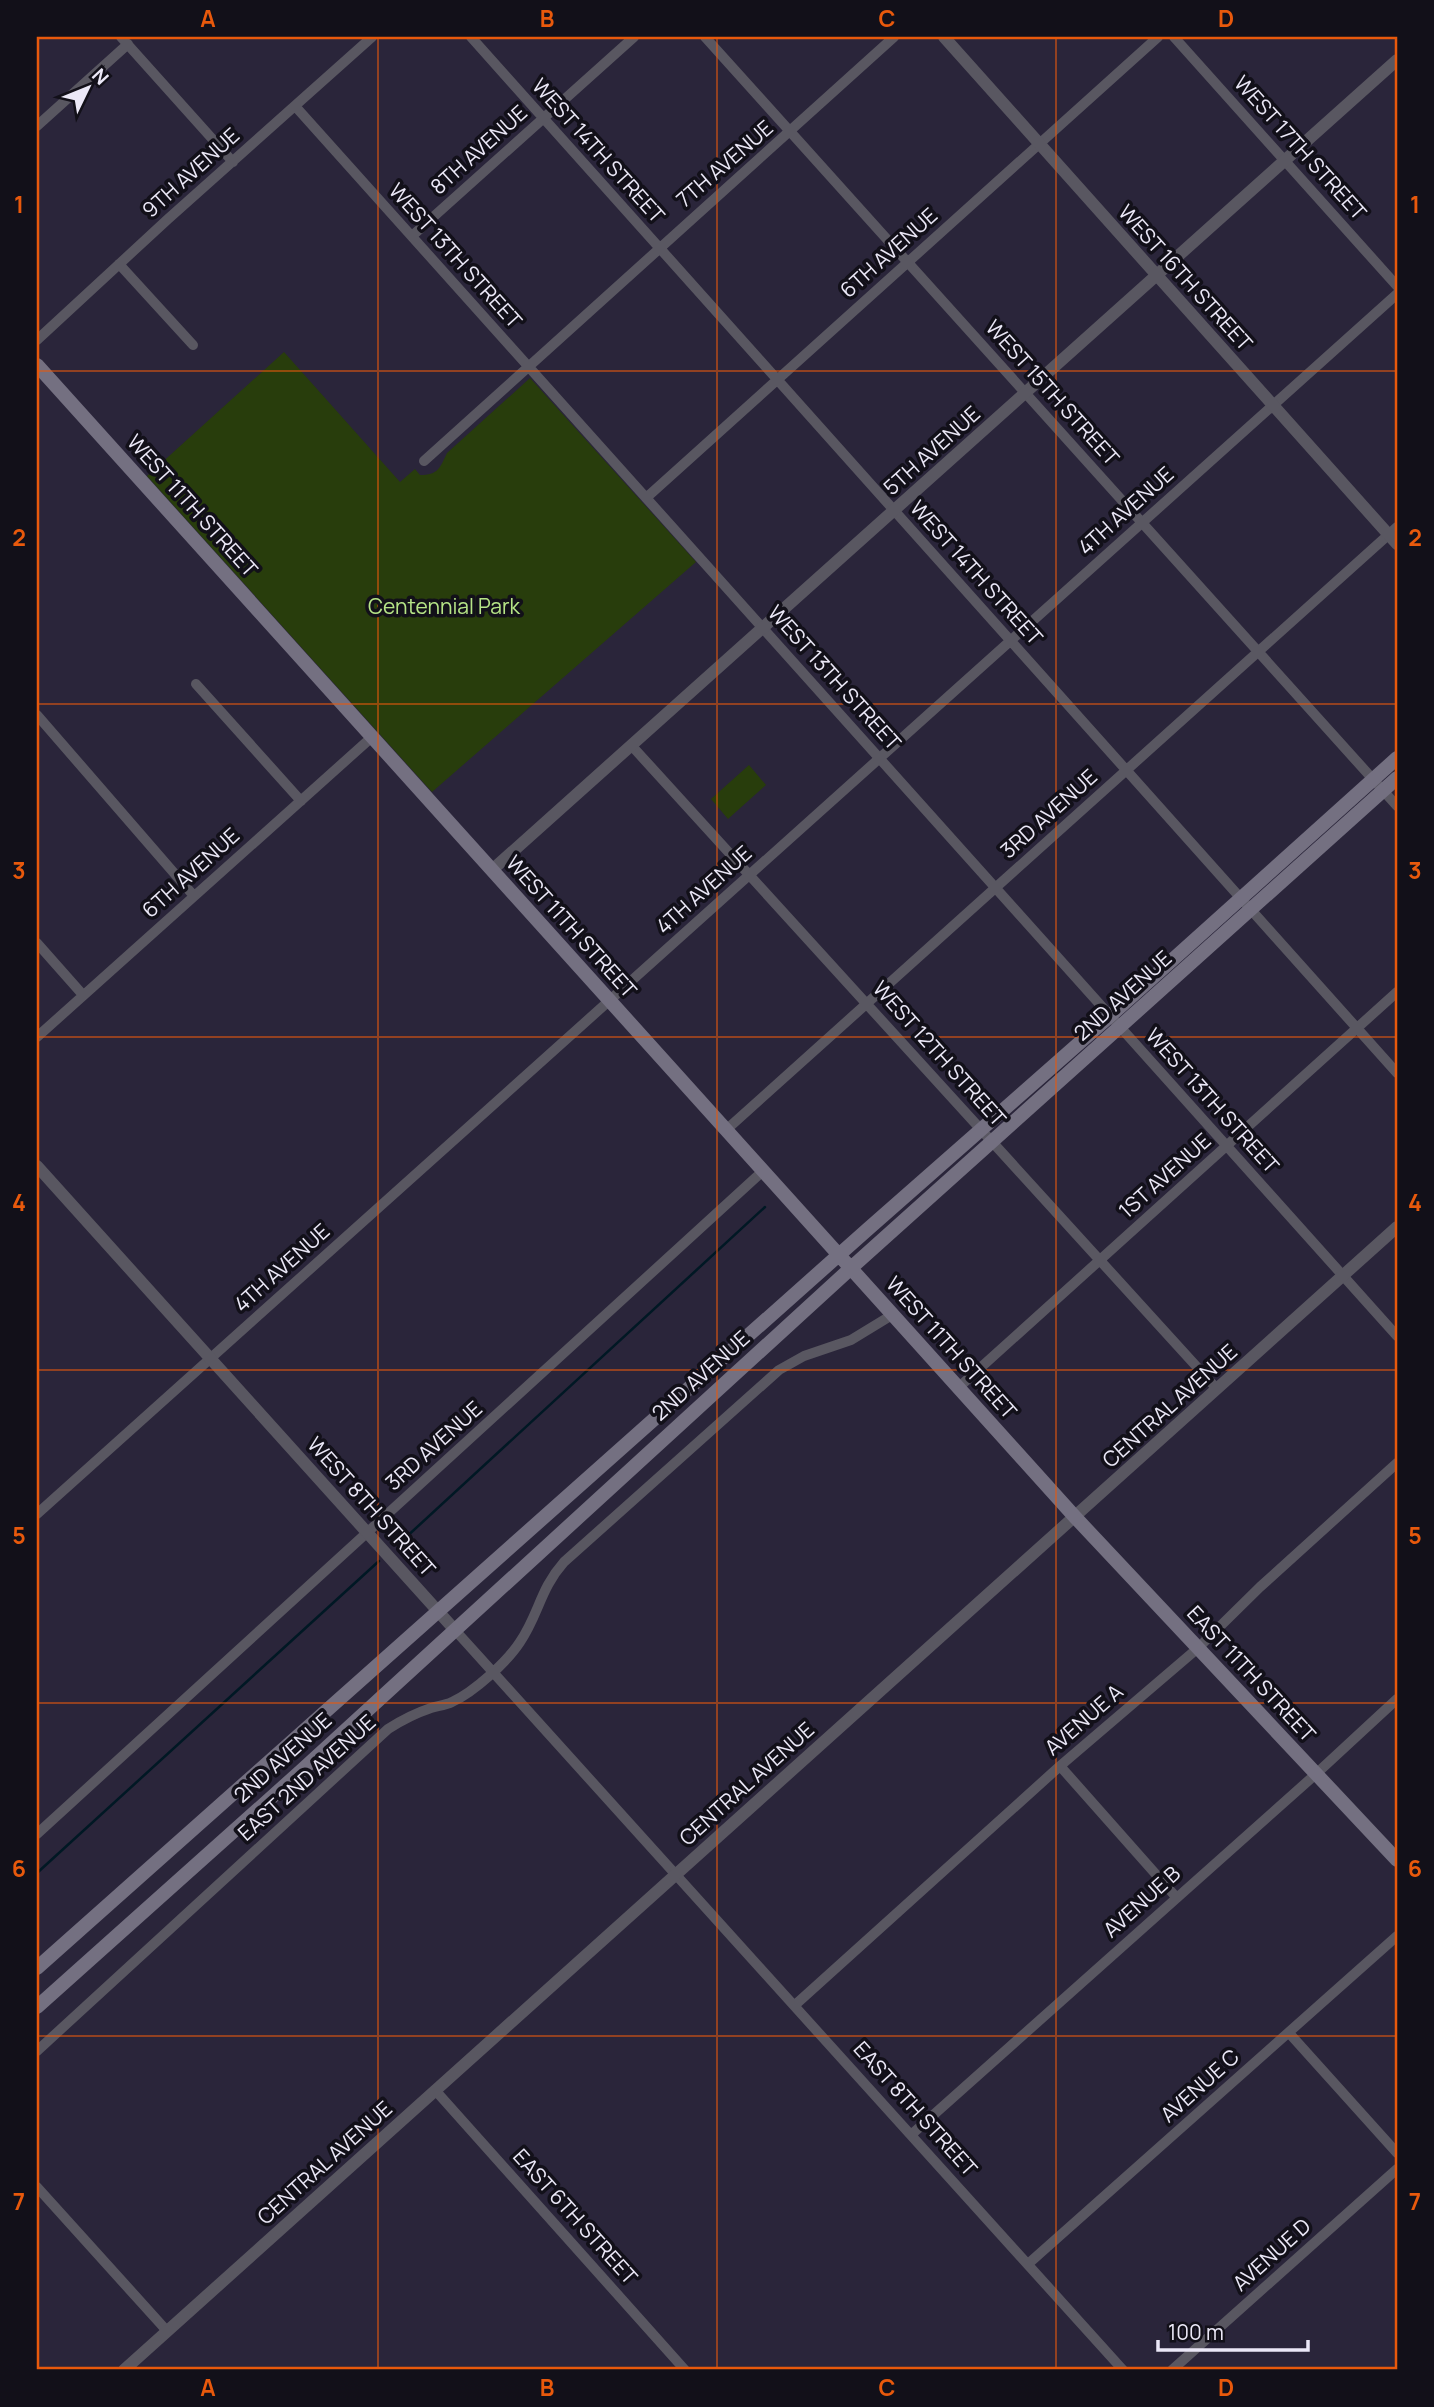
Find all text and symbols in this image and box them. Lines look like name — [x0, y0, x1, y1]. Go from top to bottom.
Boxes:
text: A — [200, 2, 216, 34]
text: B — [540, 2, 554, 34]
text: C — [879, 2, 896, 34]
text: D — [1218, 2, 1234, 34]
north arrow — [52, 52, 122, 122]
text: N — [86, 63, 115, 90]
street label: WEST 17TH STREET — [1228, 69, 1373, 226]
street label: WEST 14TH STREET — [526, 72, 672, 229]
street label: 8TH AVENUE — [424, 98, 533, 200]
street label: 7TH AVENUE — [670, 114, 779, 213]
street label: 9TH AVENUE — [136, 121, 245, 223]
street label: WEST 13TH STREET — [383, 177, 529, 334]
text: 1 — [14, 188, 24, 220]
text: 1 — [1410, 188, 1420, 220]
street label: WEST 16TH STREET — [1113, 198, 1259, 357]
street label: 6TH AVENUE — [834, 201, 943, 303]
street label: WEST 15TH STREET — [980, 314, 1126, 471]
street label: 5TH AVENUE — [877, 399, 986, 501]
street label: WEST 11TH STREET — [121, 428, 265, 583]
street label: 4TH AVENUE — [1071, 460, 1179, 561]
street label: WEST 14TH STREET — [904, 494, 1050, 651]
text: 2 — [12, 521, 26, 553]
text: 2 — [1408, 521, 1422, 553]
park label: Centennial Park — [368, 592, 521, 620]
street label: WEST 13TH STREET — [762, 599, 908, 756]
street label: 3RD AVENUE — [994, 762, 1103, 864]
street label: 6TH AVENUE — [136, 821, 245, 923]
street label: 4TH AVENUE — [649, 839, 757, 940]
street label: WEST 11TH STREET — [500, 849, 644, 1004]
text: 3 — [12, 854, 26, 886]
text: 3 — [1408, 854, 1422, 886]
street label: 2ND AVENUE — [1068, 944, 1177, 1047]
street label: WEST 12TH STREET — [867, 975, 1013, 1132]
street label: WEST 13TH STREET — [1140, 1022, 1286, 1179]
street label: 1ST AVENUE — [1112, 1126, 1216, 1224]
text: 4 — [12, 1186, 26, 1218]
text: 4 — [1408, 1186, 1422, 1218]
street label: 4TH AVENUE — [227, 1217, 335, 1318]
street label: WEST 11TH STREET — [880, 1270, 1024, 1425]
street label: 2ND AVENUE — [646, 1324, 755, 1427]
street label: CENTRAL AVENUE — [1096, 1337, 1243, 1473]
street label: 3RD AVENUE — [379, 1394, 488, 1496]
street label: WEST 8TH STREET — [302, 1431, 442, 1582]
text: 5 — [12, 1519, 26, 1551]
text: 5 — [1408, 1519, 1422, 1551]
street label: EAST 11TH STREET — [1181, 1599, 1322, 1748]
street label: AVENUE A — [1038, 1677, 1128, 1761]
street label: 2ND AVENUE — [228, 1706, 337, 1809]
street label: EAST 2ND AVENUE — [232, 1708, 381, 1847]
street label: CENTRAL AVENUE — [673, 1715, 820, 1851]
text: 6 — [12, 1852, 26, 1884]
text: 6 — [1408, 1852, 1422, 1884]
street label: AVENUE B — [1097, 1859, 1186, 1943]
street label: EAST 8TH STREET — [848, 2035, 984, 2182]
street label: AVENUE C — [1154, 2042, 1245, 2128]
street label: CENTRAL AVENUE — [251, 2094, 398, 2230]
street label: EAST 6TH STREET — [507, 2143, 644, 2290]
text: 7 — [13, 2185, 25, 2217]
text: 7 — [1409, 2185, 1421, 2217]
street label: AVENUE D — [1226, 2212, 1316, 2297]
scale bar — [1158, 2309, 1308, 2353]
text: 100 m — [1168, 2318, 1224, 2346]
text: A — [200, 2371, 216, 2403]
text: B — [540, 2371, 554, 2403]
text: C — [879, 2371, 896, 2403]
text: D — [1218, 2371, 1234, 2403]

